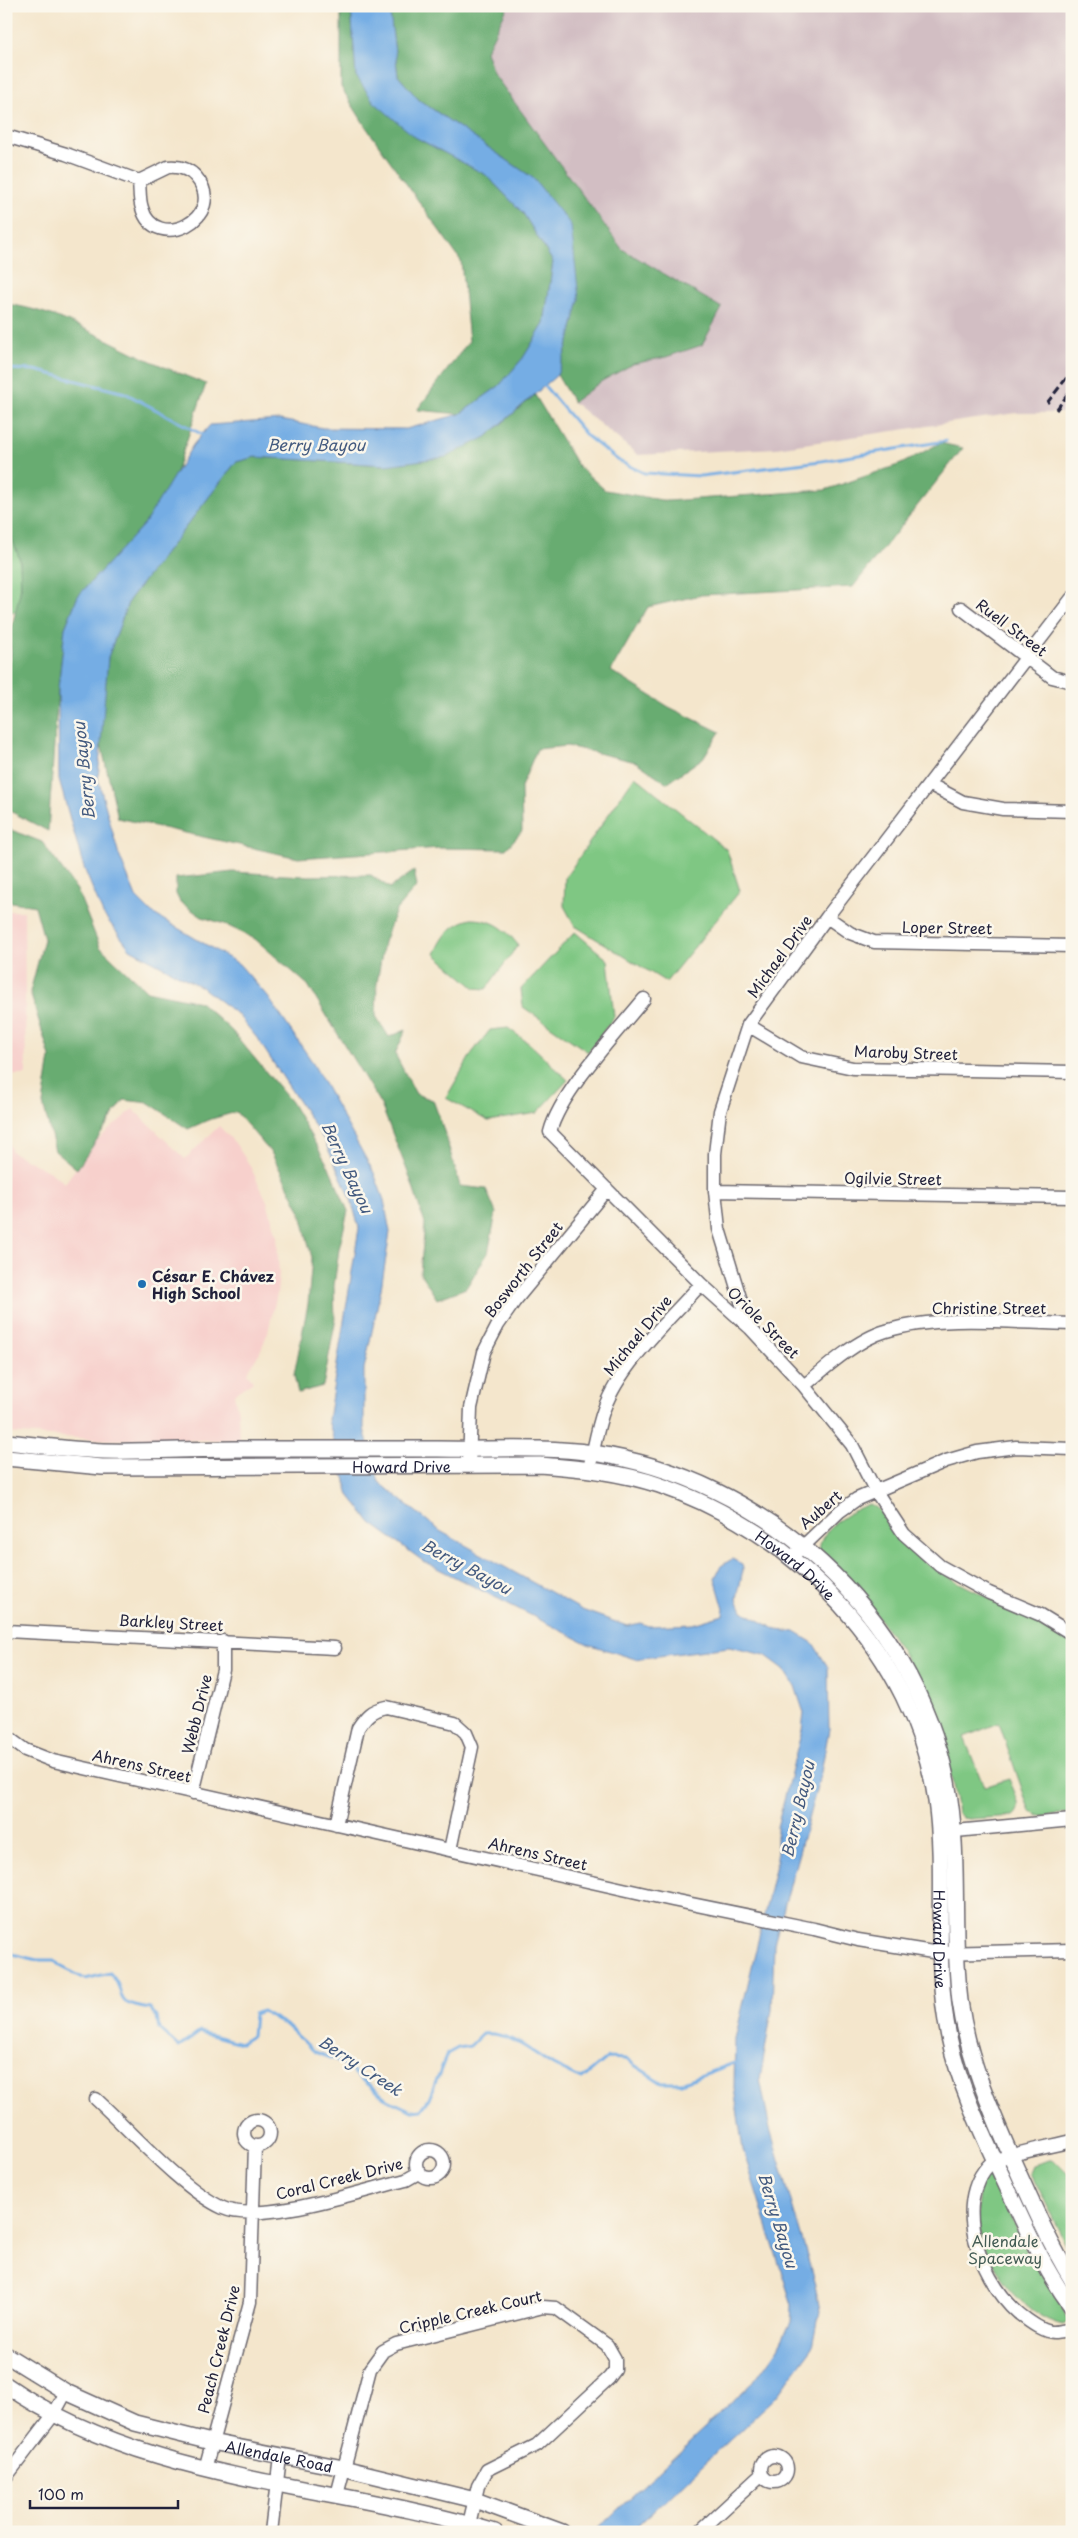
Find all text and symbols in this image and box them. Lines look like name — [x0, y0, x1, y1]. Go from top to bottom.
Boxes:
water label: Berry Bayou — [267, 432, 367, 456]
street label: Ruell Street — [972, 593, 1052, 661]
water label: Berry Bayou — [66, 719, 100, 821]
street label: Michael Drive — [741, 910, 817, 1002]
street label: Loper Street — [902, 915, 992, 939]
street label: Maroby Street — [854, 1039, 958, 1065]
water label: Berry Bayou — [316, 1117, 380, 1218]
street label: Ogilvie Street — [844, 1166, 942, 1190]
street label: Bosworth Street — [478, 1216, 568, 1322]
place label: César E. Chávez High School — [152, 1264, 274, 1304]
marker: César E. Chávez High School — [136, 1278, 148, 1290]
street label: Oriole Street — [723, 1281, 805, 1363]
street label: Michael Drive — [597, 1290, 677, 1380]
street label: Christine Street — [932, 1296, 1046, 1319]
street label: Howard Drive — [352, 1454, 451, 1477]
street label: Aubert — [794, 1484, 846, 1534]
street label: Howard Drive — [751, 1524, 841, 1605]
water label: Berry Bayou — [418, 1532, 517, 1600]
street label: Barkley Street — [118, 1608, 224, 1636]
street label: Webb Drive — [175, 1672, 217, 1756]
street label: Ahrens Street — [90, 1742, 194, 1788]
water label: Berry Bayou — [774, 1757, 820, 1860]
street label: Ahrens Street — [486, 1830, 590, 1876]
street label: Howard Drive — [929, 1890, 954, 1989]
water label: Berry Creek — [314, 2029, 409, 2102]
street label: Coral Creek Drive — [273, 2151, 405, 2205]
water label: Berry Bayou — [753, 2170, 805, 2272]
park label: Allendale Spaceway — [968, 2229, 1042, 2269]
street label: Peach Creek Drive — [191, 2282, 245, 2416]
street label: Cripple Creek Court — [396, 2283, 544, 2339]
street label: Allendale Road — [223, 2434, 335, 2477]
scale bar — [30, 2478, 178, 2510]
text: 100 m — [38, 2482, 84, 2505]

